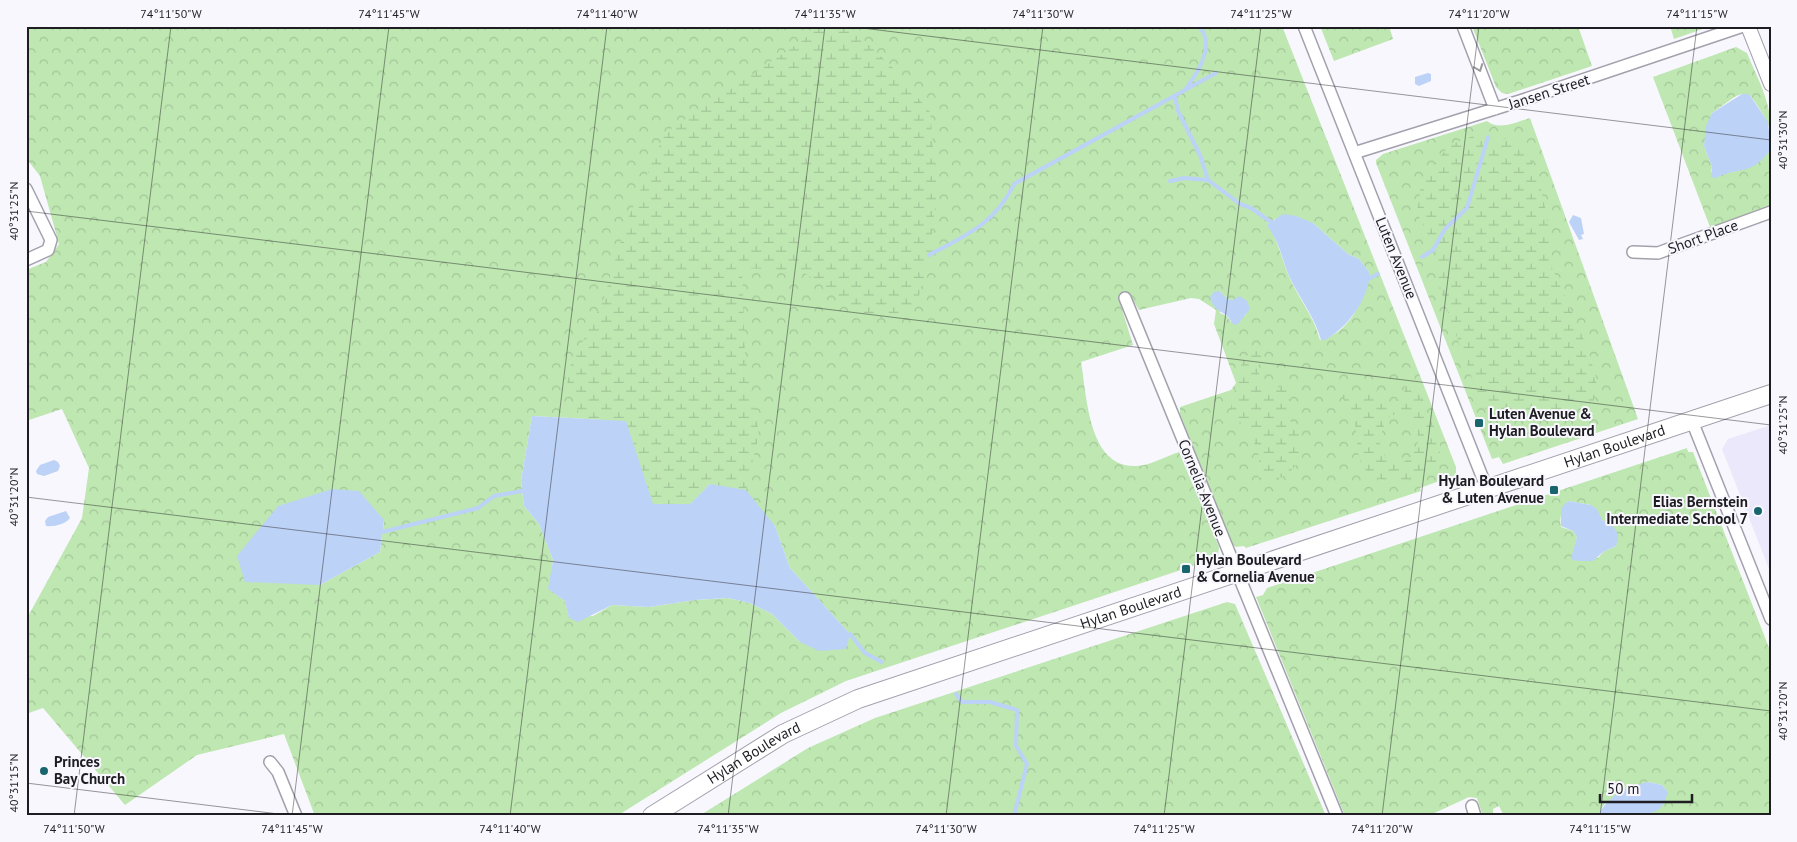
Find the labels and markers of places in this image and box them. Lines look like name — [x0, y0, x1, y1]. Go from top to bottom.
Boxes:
place label: Luten Avenue & Hylan Boulevard — [1489, 404, 1595, 440]
marker: Luten Avenue & Hylan Boulevard — [1473, 417, 1485, 429]
place label: Hylan Boulevard & Luten Avenue — [1438, 471, 1544, 507]
marker: Hylan Boulevard & Luten Avenue — [1548, 484, 1560, 496]
place label: Elias Bernstein Intermediate School 7 — [1606, 492, 1748, 528]
marker: Elias Bernstein Intermediate School 7 — [1752, 505, 1764, 517]
place label: Hylan Boulevard & Cornelia Avenue — [1196, 550, 1315, 586]
marker: Hylan Boulevard & Cornelia Avenue — [1180, 563, 1192, 575]
place label: Princes Bay Church — [54, 752, 125, 788]
marker: Princes Bay Church — [38, 765, 50, 777]

